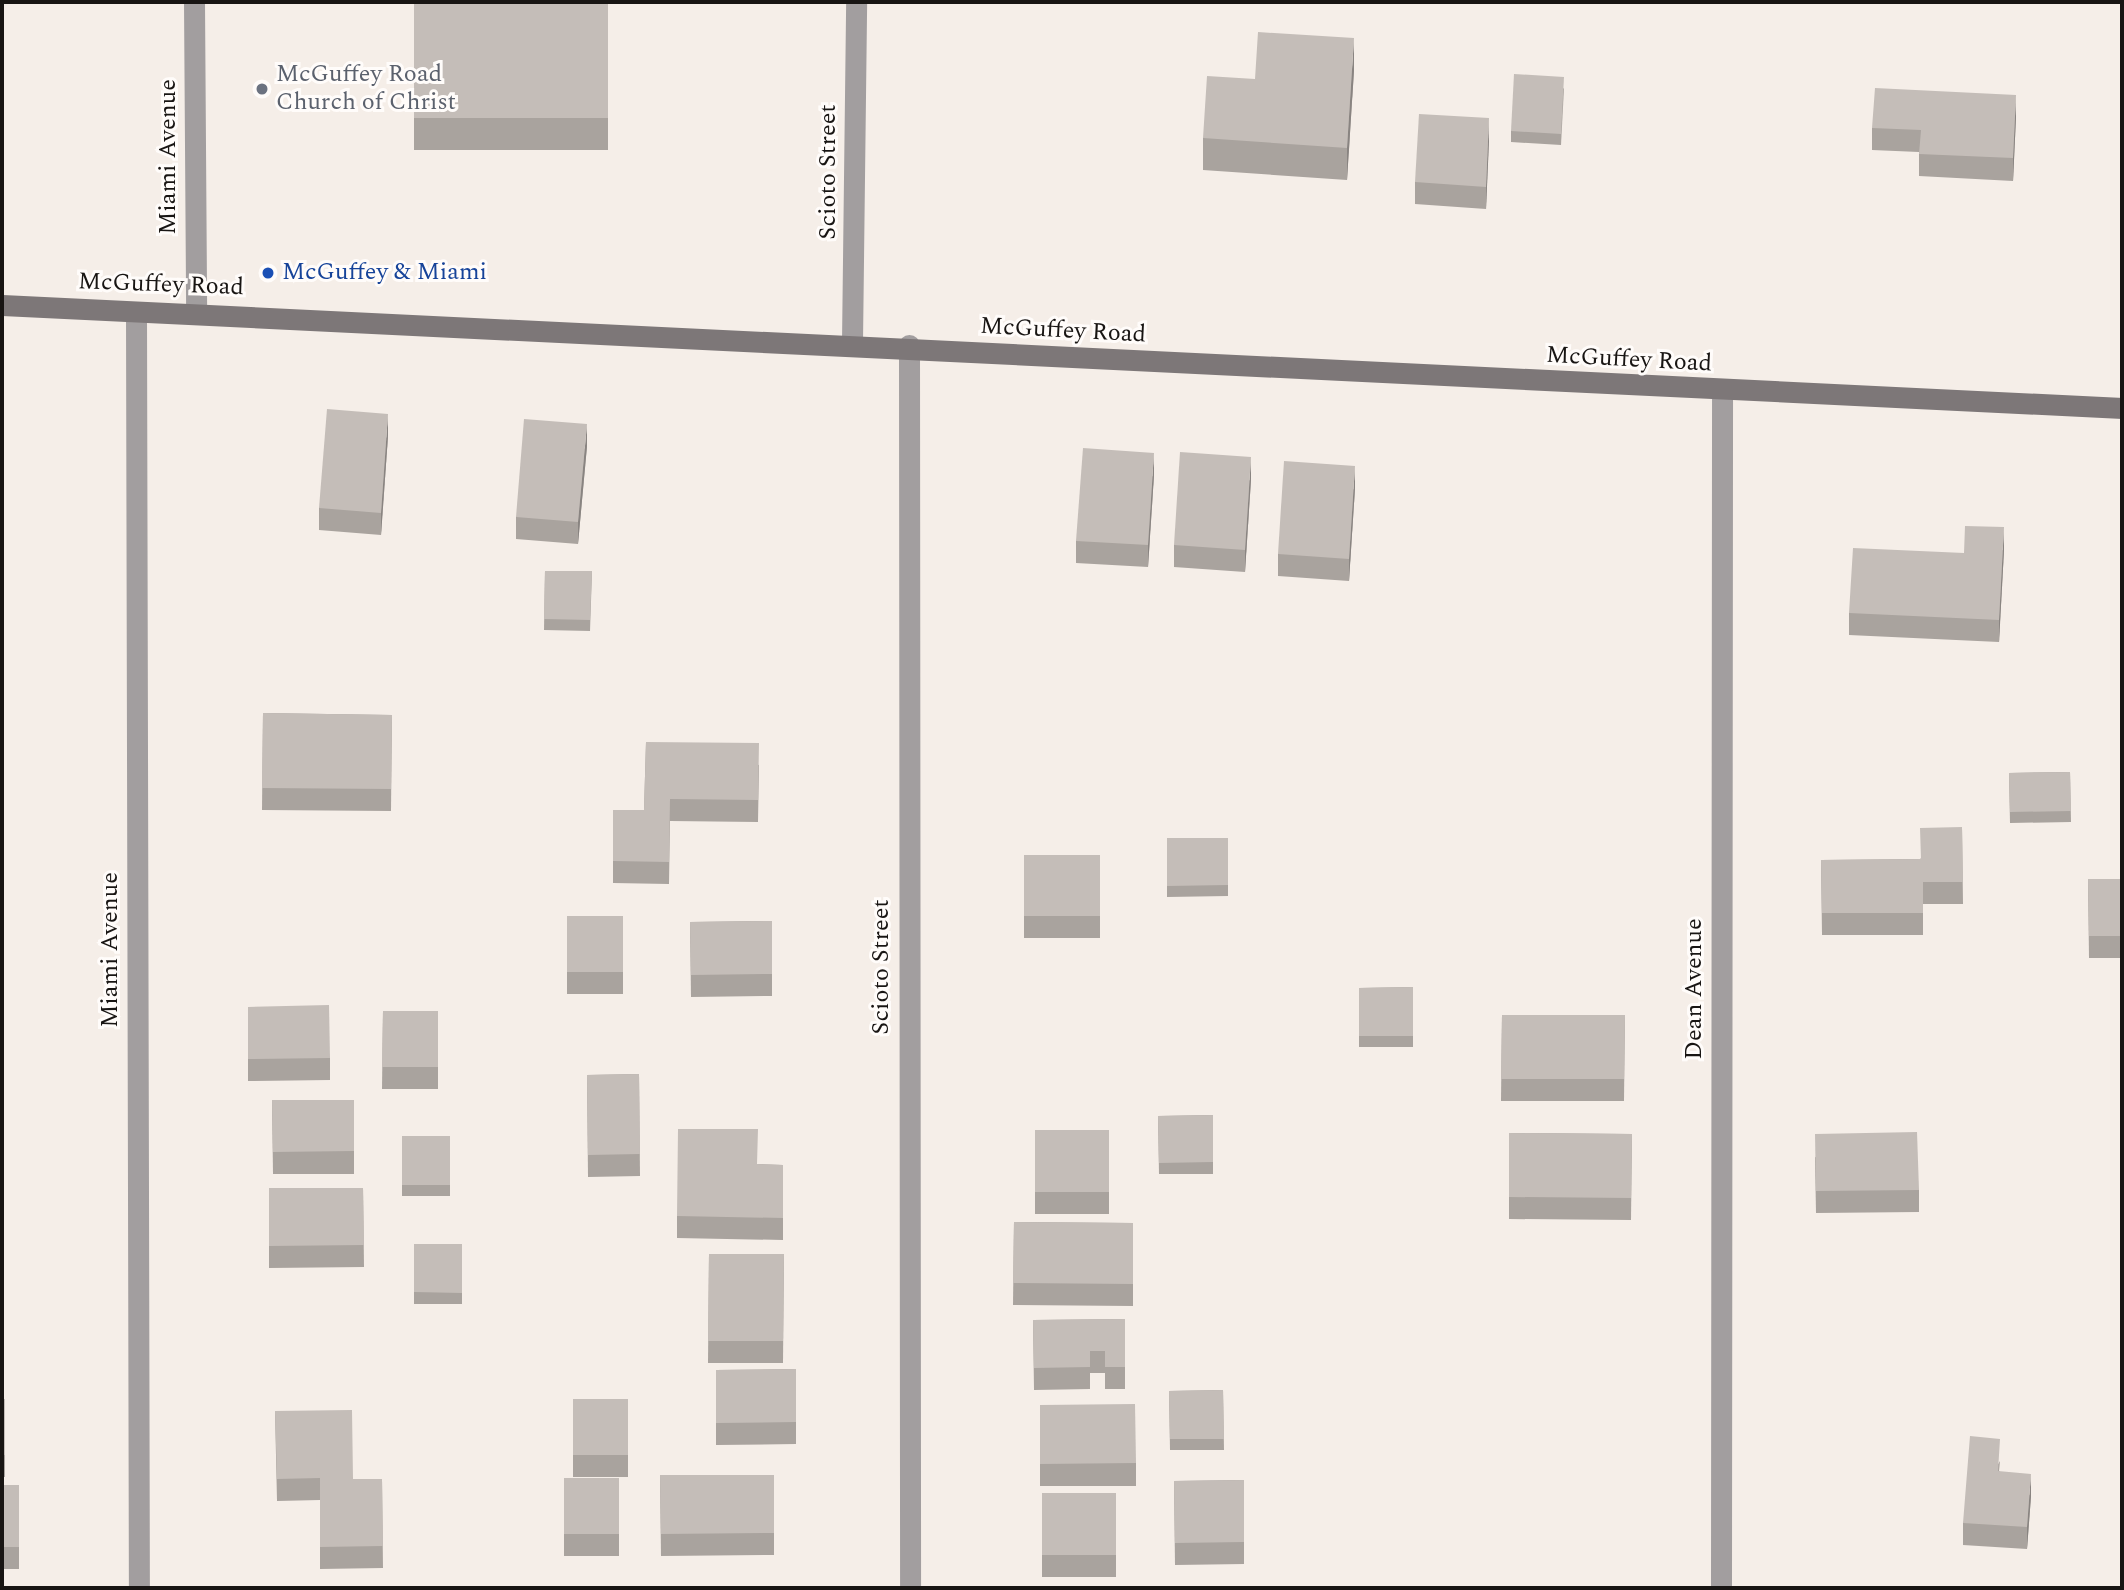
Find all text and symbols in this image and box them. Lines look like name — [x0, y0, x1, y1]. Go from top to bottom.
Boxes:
place label: McGuffey Road Church of Christ — [276, 61, 456, 117]
street label: Miami Avenue — [155, 79, 183, 235]
marker: McGuffey Road Church of Christ — [254, 81, 270, 97]
street label: Scioto Street — [815, 104, 843, 240]
place label: McGuffey & Miami — [282, 259, 487, 287]
marker: McGuffey & Miami — [260, 265, 276, 281]
street label: McGuffey Road — [78, 268, 244, 302]
street label: McGuffey Road — [979, 312, 1147, 350]
street label: McGuffey Road — [1545, 341, 1713, 379]
street label: Miami Avenue — [97, 872, 125, 1028]
street label: Scioto Street — [868, 899, 896, 1035]
street label: Dean Avenue — [1681, 918, 1709, 1060]

